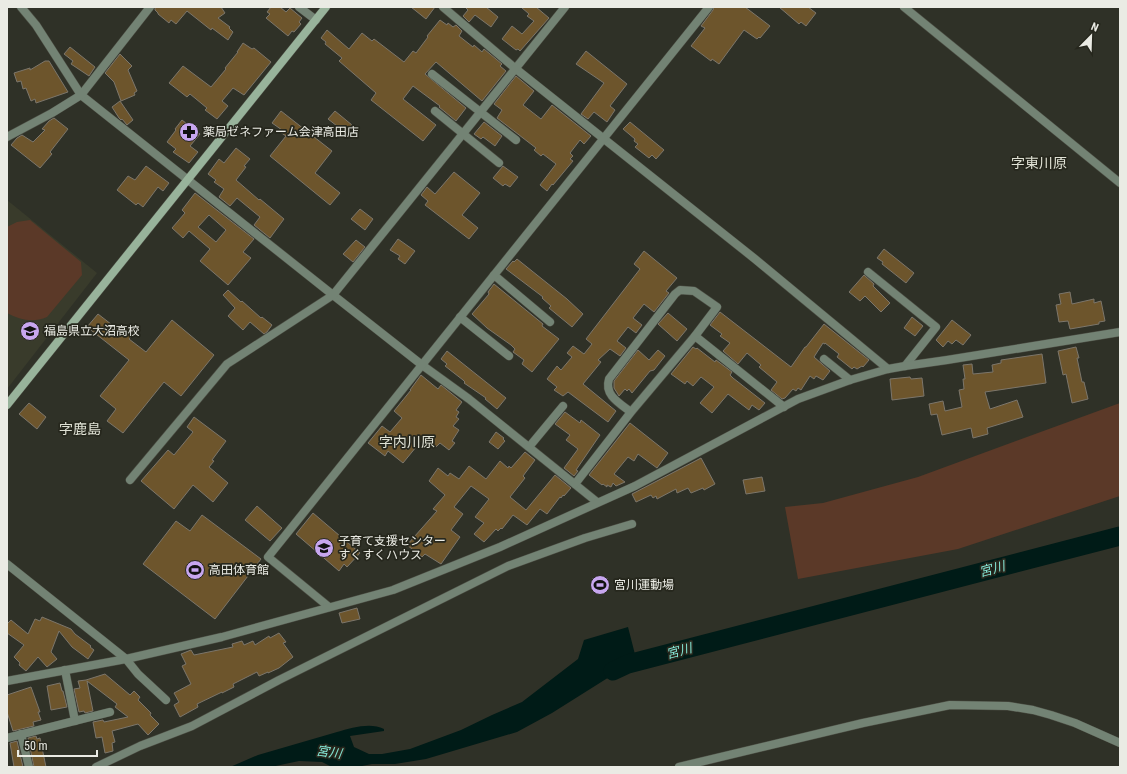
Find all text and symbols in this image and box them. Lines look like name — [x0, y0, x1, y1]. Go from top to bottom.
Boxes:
north arrow — [1071, 16, 1111, 56]
text: N — [1089, 20, 1101, 35]
pharmacy icon: 薬局ゼネファーム会津高田店 — [178, 121, 200, 143]
place label: 薬局ゼネファーム会津高田店 — [203, 125, 359, 139]
district label: 字東川原 — [1011, 155, 1067, 171]
school or university icon: 福島県立大沼高校 — [19, 320, 41, 342]
place label: 福島県立大沼高校 — [44, 324, 140, 338]
district label: 字鹿島 — [59, 421, 101, 437]
district label: 字内川原 — [379, 434, 435, 450]
place label: 子育て支援センター すくすくハウス — [338, 534, 446, 562]
school or university icon: 子育て支援センター すくすくハウス — [313, 537, 335, 559]
water label: 宮川 — [977, 558, 1008, 580]
sports icon: 高田体育館 — [184, 559, 206, 581]
place label: 高田体育館 — [209, 563, 269, 577]
sports icon: 宮川運動場 — [589, 574, 611, 596]
place label: 宮川運動場 — [614, 578, 674, 592]
water label: 宮川 — [664, 640, 695, 662]
scale bar — [18, 732, 97, 758]
text: 50 m — [24, 739, 48, 753]
water label: 宮川 — [315, 743, 345, 762]

